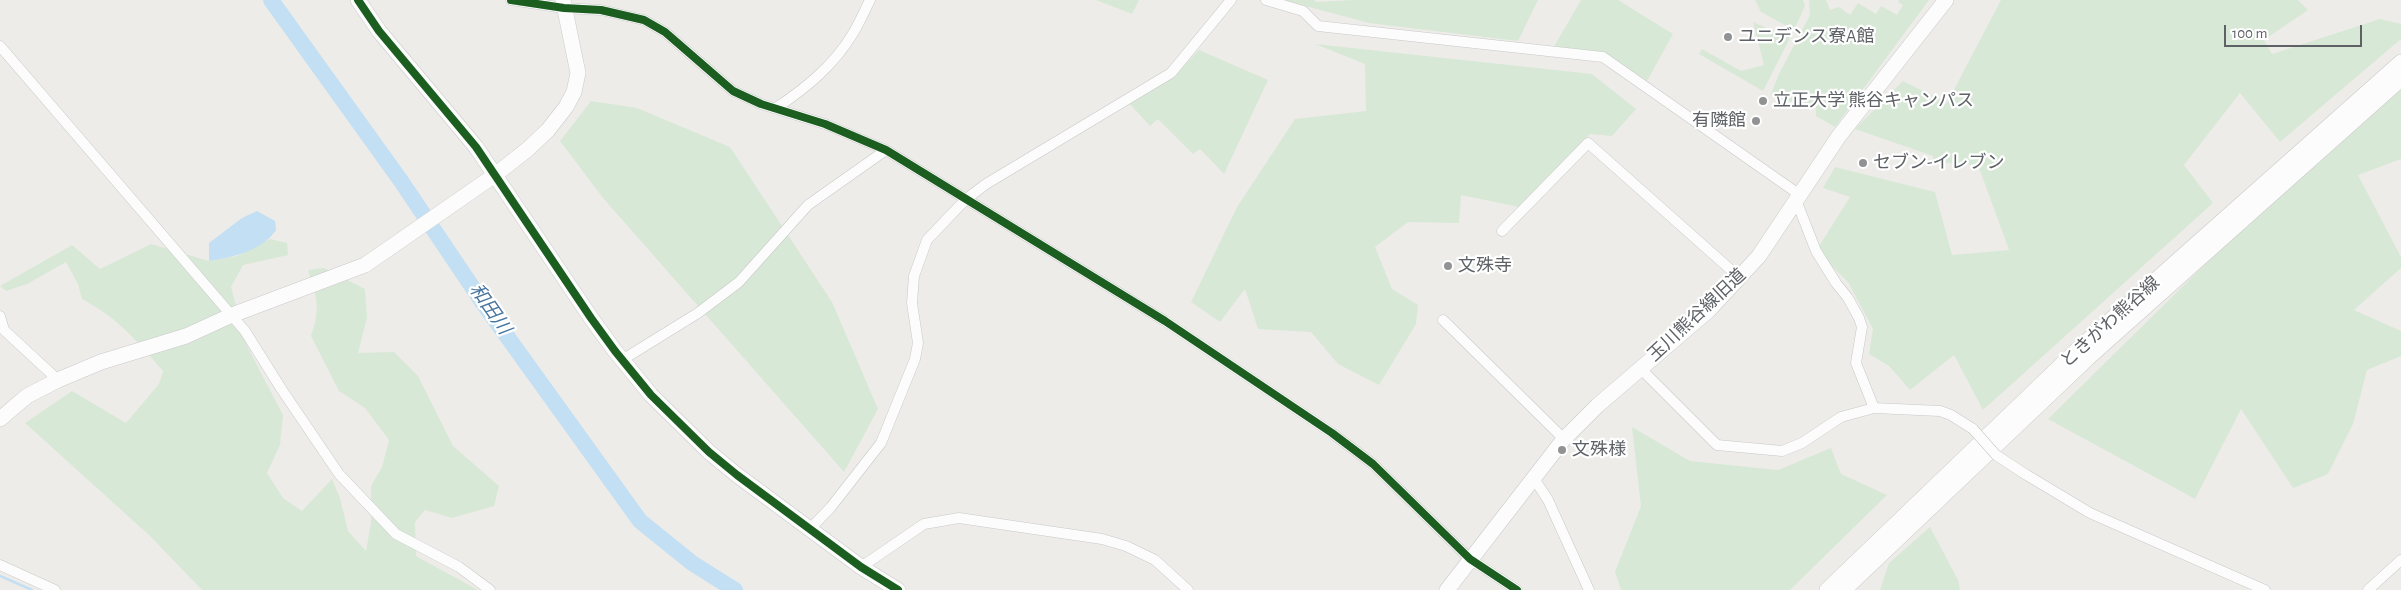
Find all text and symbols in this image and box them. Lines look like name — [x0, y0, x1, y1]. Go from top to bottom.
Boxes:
scale bar — [2226, 15, 2364, 47]
place label: ユニデンス寮A館 — [1738, 26, 1874, 48]
text: 100 m — [2232, 26, 2267, 41]
marker: ユニデンス寮A館 — [1722, 31, 1734, 43]
place label: 立正大学 熊谷キャンパス — [1773, 90, 1974, 112]
marker: 立正大学 熊谷キャンパス — [1757, 95, 1769, 107]
place label: 有隣館 — [1692, 110, 1746, 132]
marker: 有隣館 — [1750, 115, 1762, 127]
place label: セブン-イレブン — [1873, 152, 2005, 174]
marker: セブン-イレブン — [1857, 157, 1869, 169]
place label: 文殊寺 — [1458, 255, 1512, 277]
marker: 文殊寺 — [1442, 260, 1454, 272]
street label: 玉川熊谷線旧道 — [1644, 264, 1750, 366]
street label: ときがわ熊谷線 — [2056, 272, 2164, 372]
water label: 和田川 — [464, 279, 516, 339]
place label: 文殊様 — [1572, 439, 1626, 461]
marker: 文殊様 — [1556, 444, 1568, 456]

